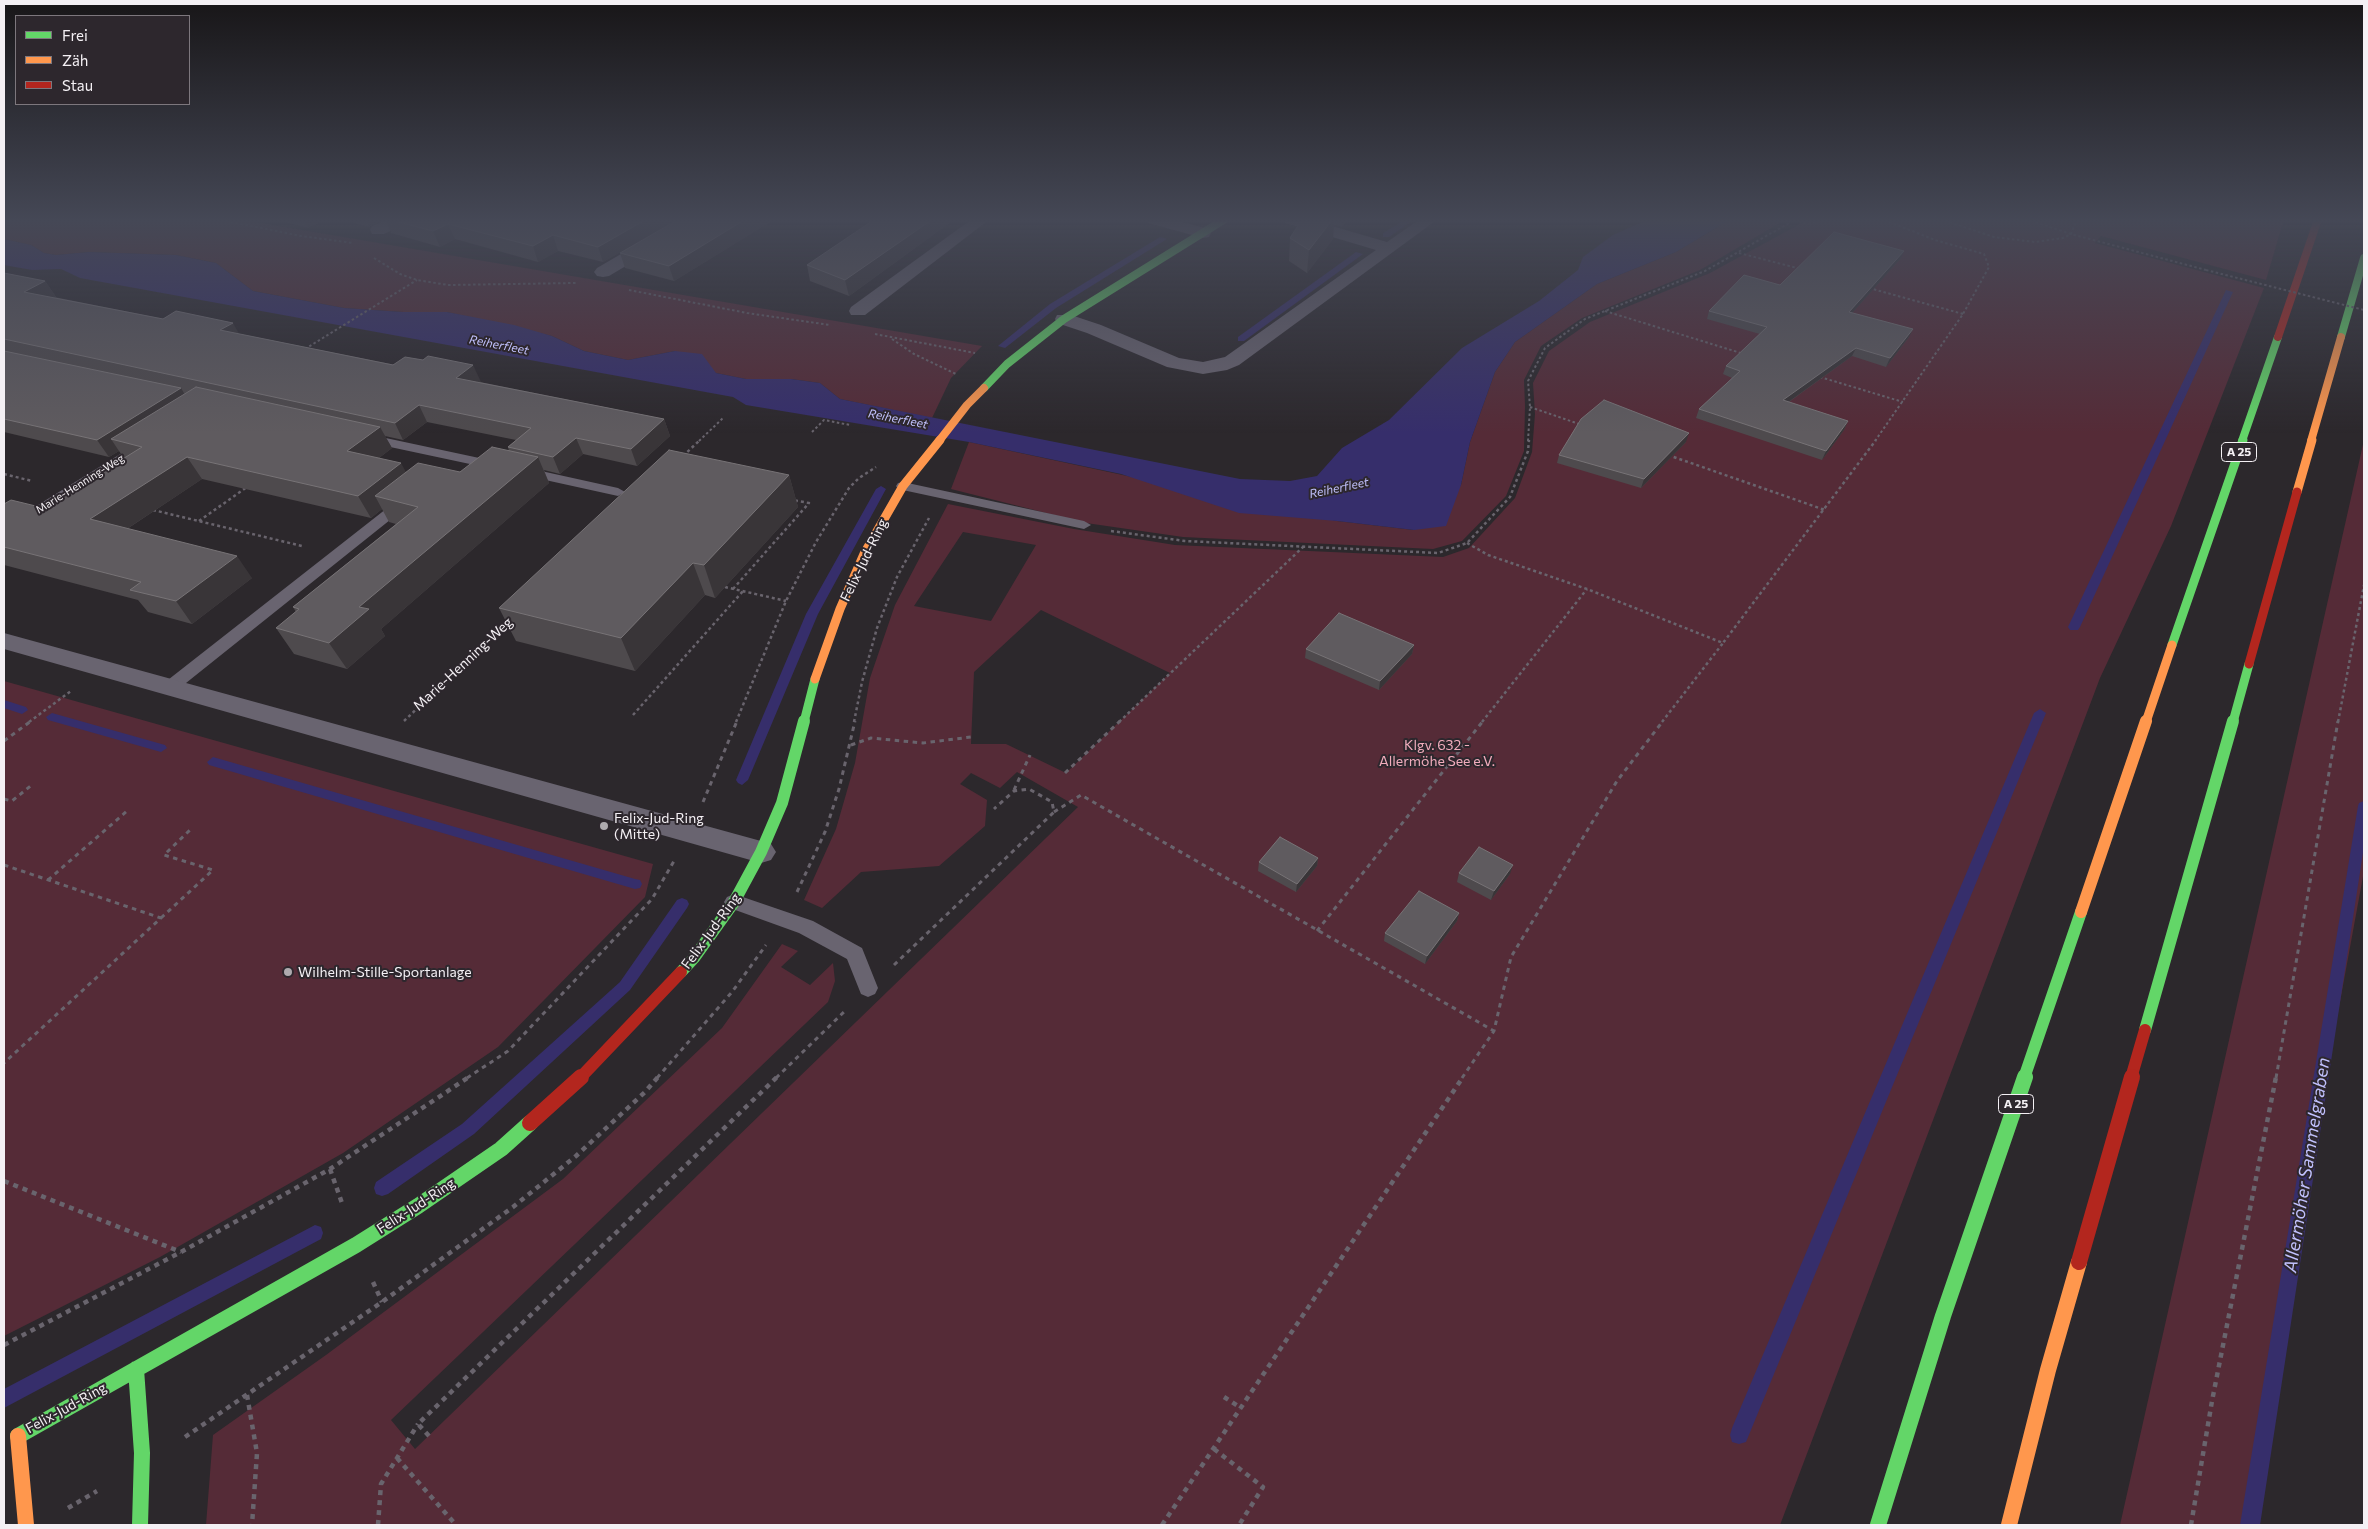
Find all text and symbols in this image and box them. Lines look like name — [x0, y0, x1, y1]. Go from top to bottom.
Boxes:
legend — [15, 15, 190, 105]
text: Frei — [62, 26, 88, 44]
text: Zäh — [62, 51, 88, 69]
text: Stau — [62, 76, 93, 94]
water label: Reiherfleet — [468, 332, 530, 358]
water label: Reiherfleet — [867, 406, 929, 432]
road number: A 25 — [2222, 442, 2256, 462]
street label: Marie-Henning-Weg — [33, 451, 127, 517]
water label: Reiherfleet — [1308, 475, 1370, 501]
street label: Felix-Jud-Ring — [837, 516, 891, 604]
street label: Marie-Henning-Weg — [410, 614, 516, 714]
park label: Klgv. 632 - Allermöhe See e.V. — [1379, 737, 1495, 770]
place label: Felix-Jud-Ring (Mitte) — [614, 810, 704, 842]
marker: Felix-Jud-Ring (Mitte) — [598, 820, 610, 832]
street label: Felix-Jud-Ring — [678, 890, 744, 972]
place label: Wilhelm-Stille-Sportanlage — [298, 964, 472, 980]
marker: Wilhelm-Stille-Sportanlage — [282, 966, 294, 978]
water label: Allermöher Sammelgraben — [2279, 1056, 2335, 1274]
road number: A 25 — [1998, 1094, 2034, 1114]
street label: Felix-Jud-Ring — [374, 1174, 458, 1238]
street label: Felix-Jud-Ring — [23, 1379, 109, 1437]

